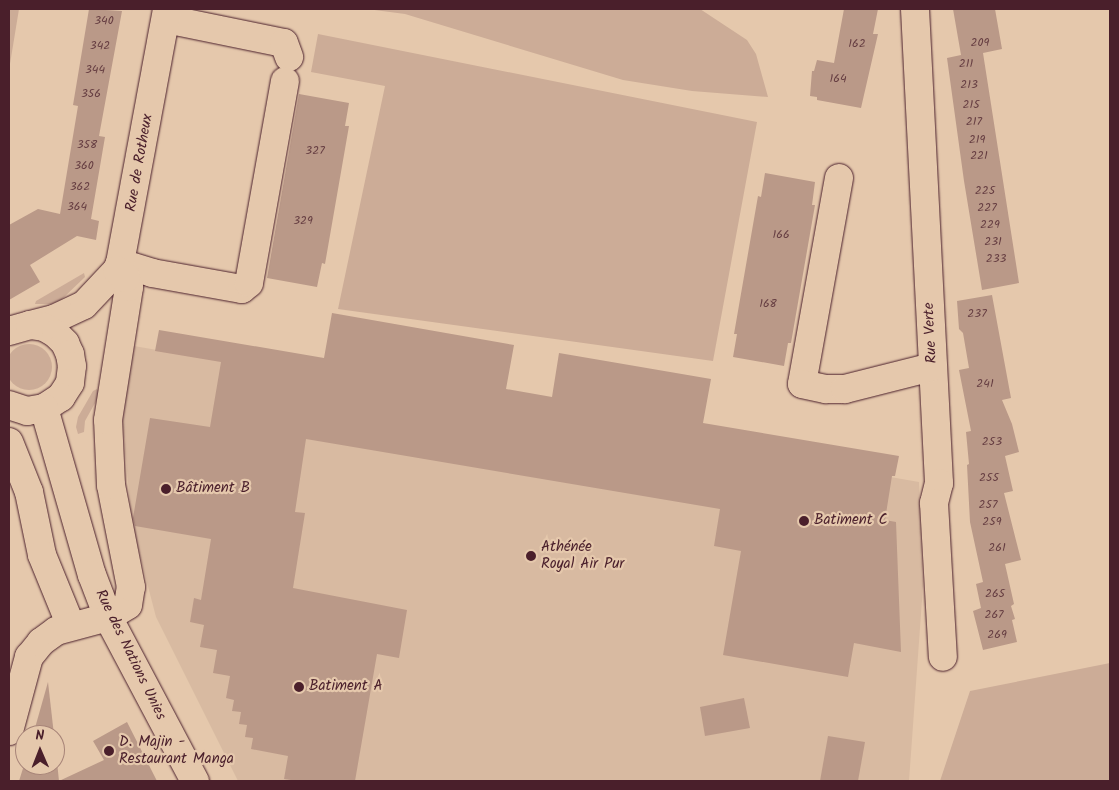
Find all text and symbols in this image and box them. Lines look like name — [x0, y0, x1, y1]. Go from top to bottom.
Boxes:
house number: 340 — [94, 14, 114, 28]
house number: 209 — [971, 36, 989, 50]
house number: 162 — [848, 37, 866, 51]
house number: 342 — [90, 39, 110, 53]
house number: 211 — [959, 57, 973, 71]
house number: 344 — [85, 63, 105, 77]
house number: 164 — [829, 72, 847, 86]
house number: 213 — [960, 78, 978, 92]
house number: 356 — [81, 87, 101, 101]
house number: 215 — [962, 98, 980, 112]
street label: Rue de Rotheux — [123, 113, 157, 213]
house number: 217 — [966, 115, 982, 129]
house number: 219 — [969, 133, 985, 147]
house number: 358 — [77, 138, 97, 152]
house number: 327 — [305, 144, 325, 158]
house number: 221 — [970, 149, 988, 163]
house number: 360 — [74, 159, 94, 173]
house number: 362 — [70, 180, 90, 194]
house number: 225 — [975, 184, 995, 198]
house number: 364 — [67, 200, 87, 214]
house number: 227 — [977, 201, 997, 215]
house number: 329 — [293, 214, 313, 228]
house number: 229 — [980, 218, 1000, 232]
house number: 166 — [772, 228, 790, 242]
house number: 231 — [984, 235, 1002, 249]
house number: 233 — [986, 252, 1006, 266]
house number: 168 — [759, 297, 777, 311]
street label: Rue Verte — [920, 302, 942, 364]
house number: 237 — [967, 307, 987, 321]
house number: 241 — [976, 377, 994, 391]
house number: 253 — [982, 435, 1002, 449]
house number: 255 — [979, 471, 999, 485]
place label: Bâtiment B — [176, 480, 250, 498]
marker: Bâtiment B — [160, 483, 172, 495]
house number: 257 — [979, 498, 997, 512]
place label: Batiment C — [814, 512, 887, 530]
marker: Batiment C — [798, 515, 810, 527]
house number: 259 — [982, 515, 1002, 529]
place label: Athénée Royal Air Pur — [541, 538, 624, 573]
house number: 261 — [988, 541, 1006, 555]
marker: Athénée Royal Air Pur — [525, 550, 537, 562]
street label: Rue des Nations Unies — [91, 587, 169, 723]
house number: 265 — [985, 587, 1005, 601]
house number: 267 — [984, 608, 1004, 622]
house number: 269 — [987, 628, 1007, 642]
place label: Batiment A — [309, 678, 383, 696]
marker: Batiment A — [293, 681, 305, 693]
north arrow — [15, 725, 65, 775]
text: N — [35, 725, 44, 747]
place label: D. Majin - Restaurant Manga — [119, 733, 234, 768]
marker: D. Majin - Restaurant Manga — [103, 745, 115, 757]

